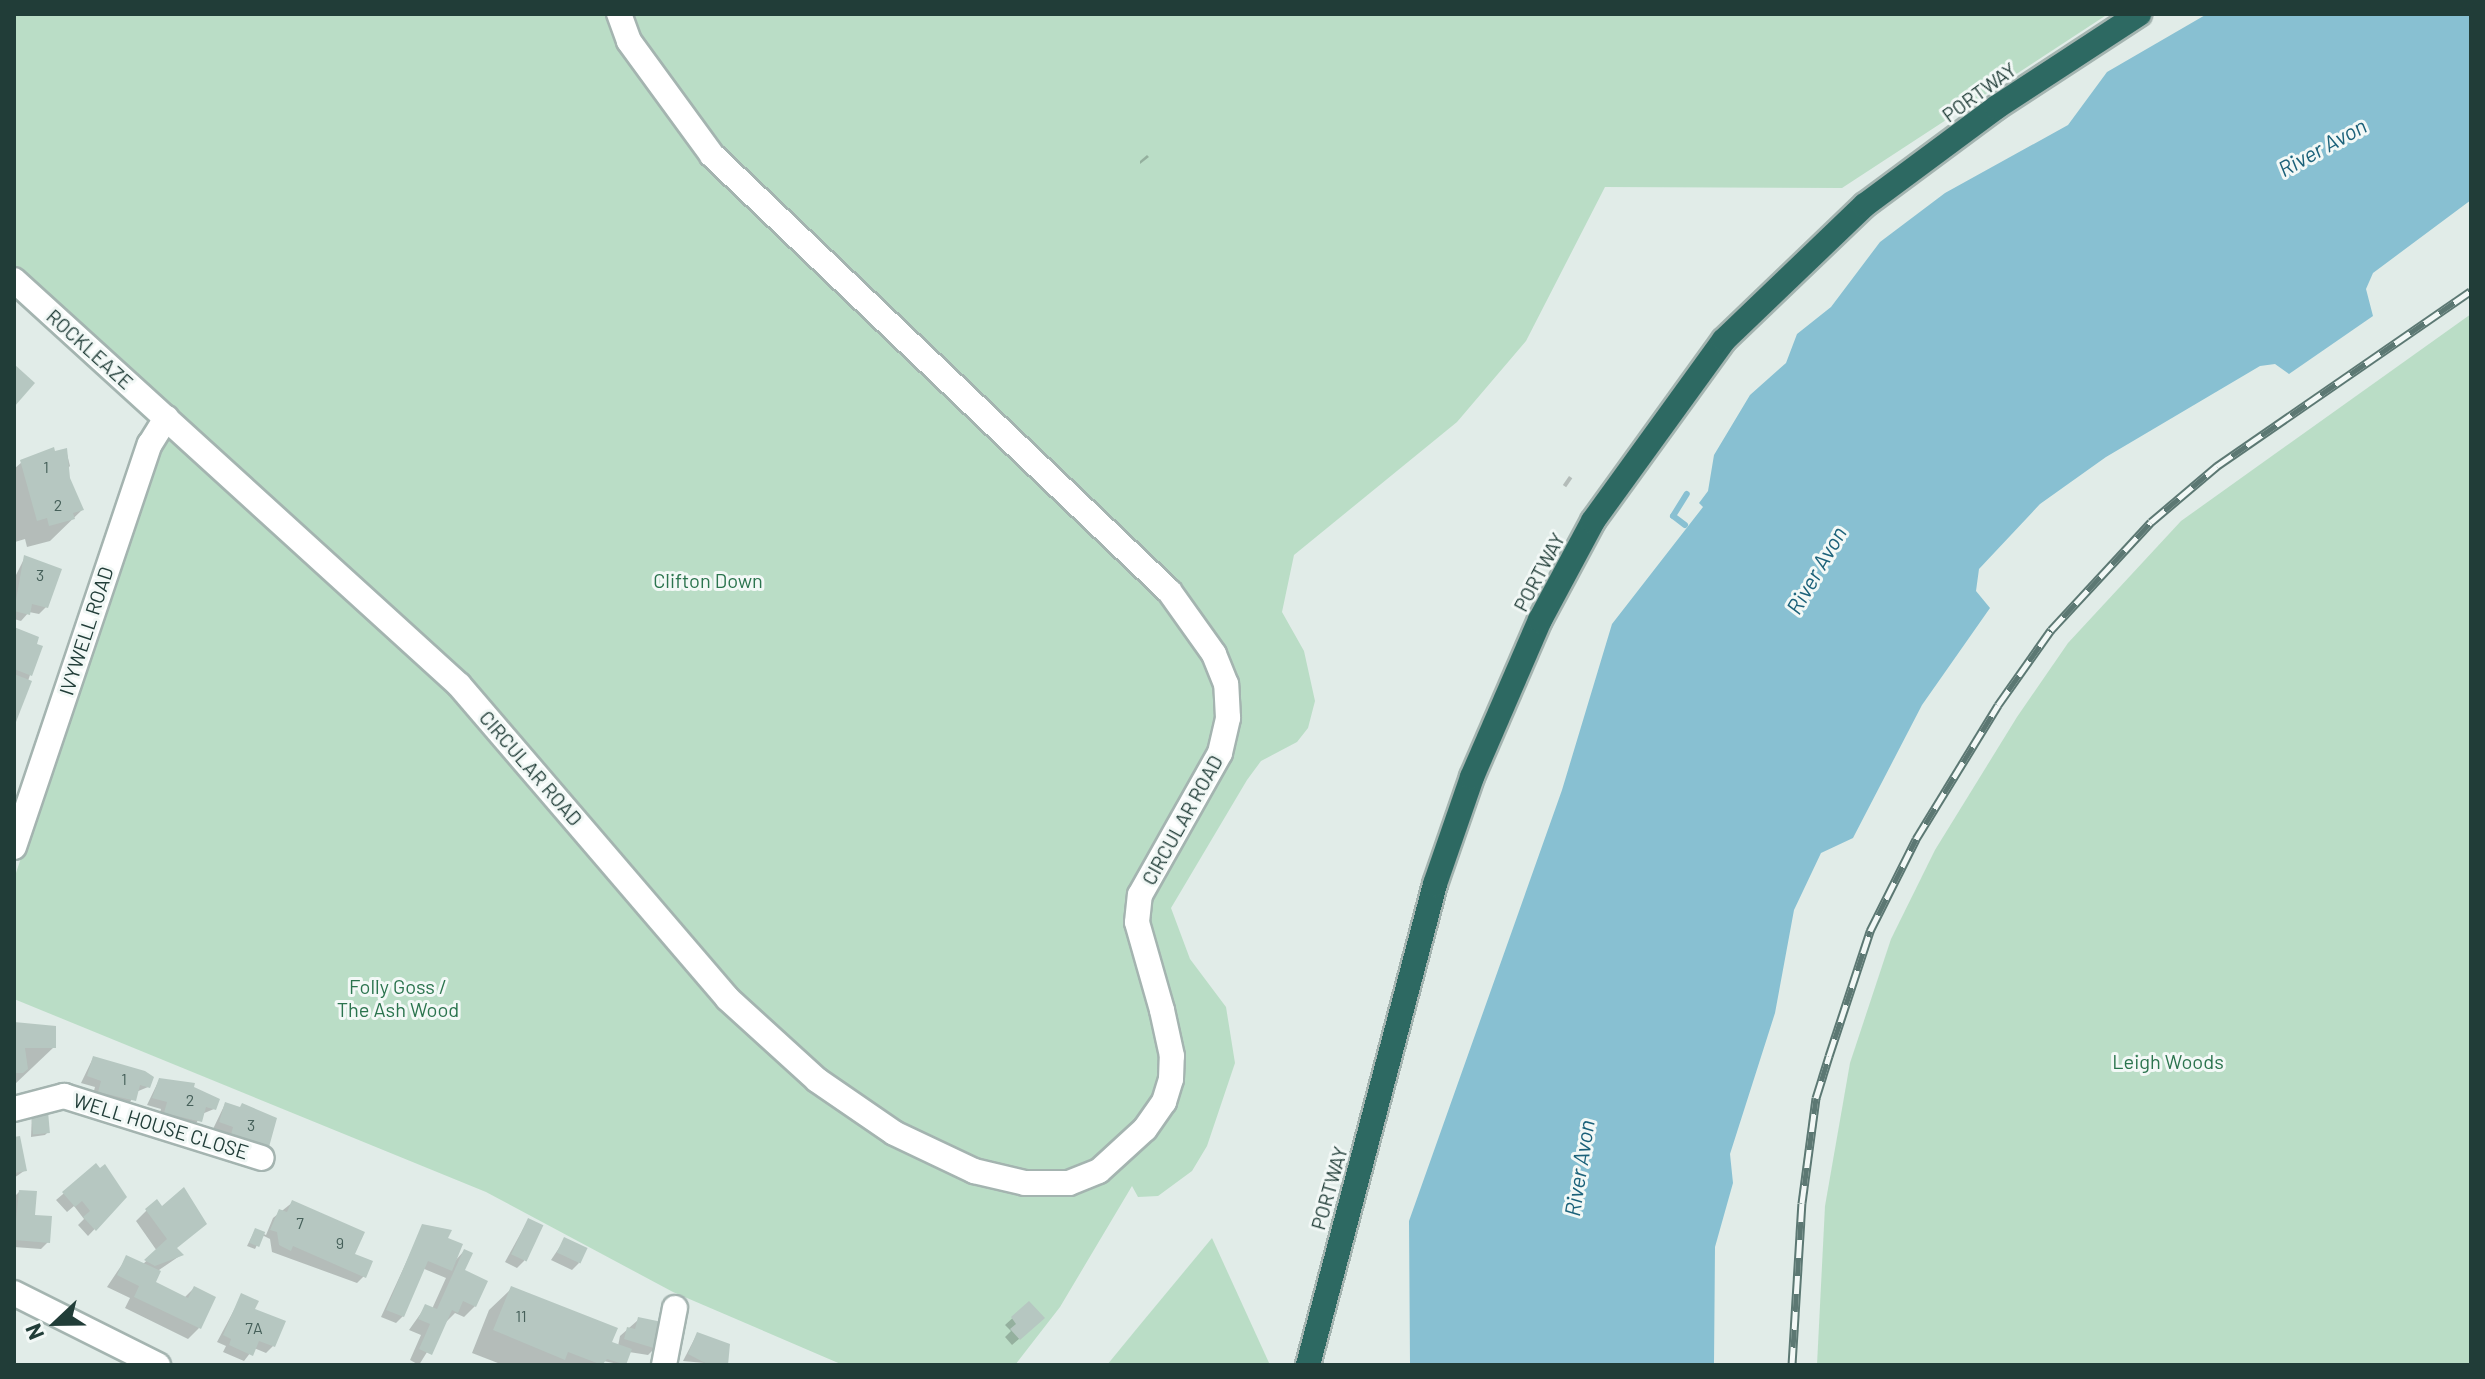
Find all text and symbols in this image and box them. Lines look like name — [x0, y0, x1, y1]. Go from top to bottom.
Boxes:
street label: PORTWAY — [1937, 57, 2021, 127]
water label: River Avon — [2273, 112, 2371, 182]
street label: ROCKLEAZE — [42, 304, 138, 394]
house number: 1 — [43, 457, 49, 477]
house number: 2 — [54, 495, 62, 515]
water label: River Avon — [1780, 521, 1852, 619]
street label: PORTWAY — [1508, 529, 1570, 615]
street label: IVYWELL ROAD — [54, 564, 118, 698]
house number: 3 — [36, 565, 44, 585]
park label: Clifton Down — [653, 568, 763, 592]
street label: CIRCULAR ROAD — [475, 706, 587, 830]
street label: CIRCULAR ROAD — [1137, 751, 1227, 889]
park label: Folly Goss / The Ash Wood — [337, 975, 459, 1022]
park label: Leigh Woods — [2112, 1049, 2224, 1073]
house number: 1 — [121, 1069, 127, 1089]
street label: WELL HOUSE CLOSE — [70, 1088, 252, 1164]
house number: 2 — [186, 1090, 194, 1110]
house number: 3 — [247, 1115, 255, 1135]
water label: River Avon — [1558, 1118, 1600, 1218]
street label: PORTWAY — [1306, 1144, 1352, 1232]
house number: 7 — [296, 1213, 304, 1233]
house number: 9 — [336, 1233, 344, 1253]
north arrow — [16, 1283, 96, 1363]
house number: 11 — [515, 1306, 527, 1326]
house number: 7A — [245, 1318, 263, 1338]
text: N — [19, 1320, 49, 1344]

